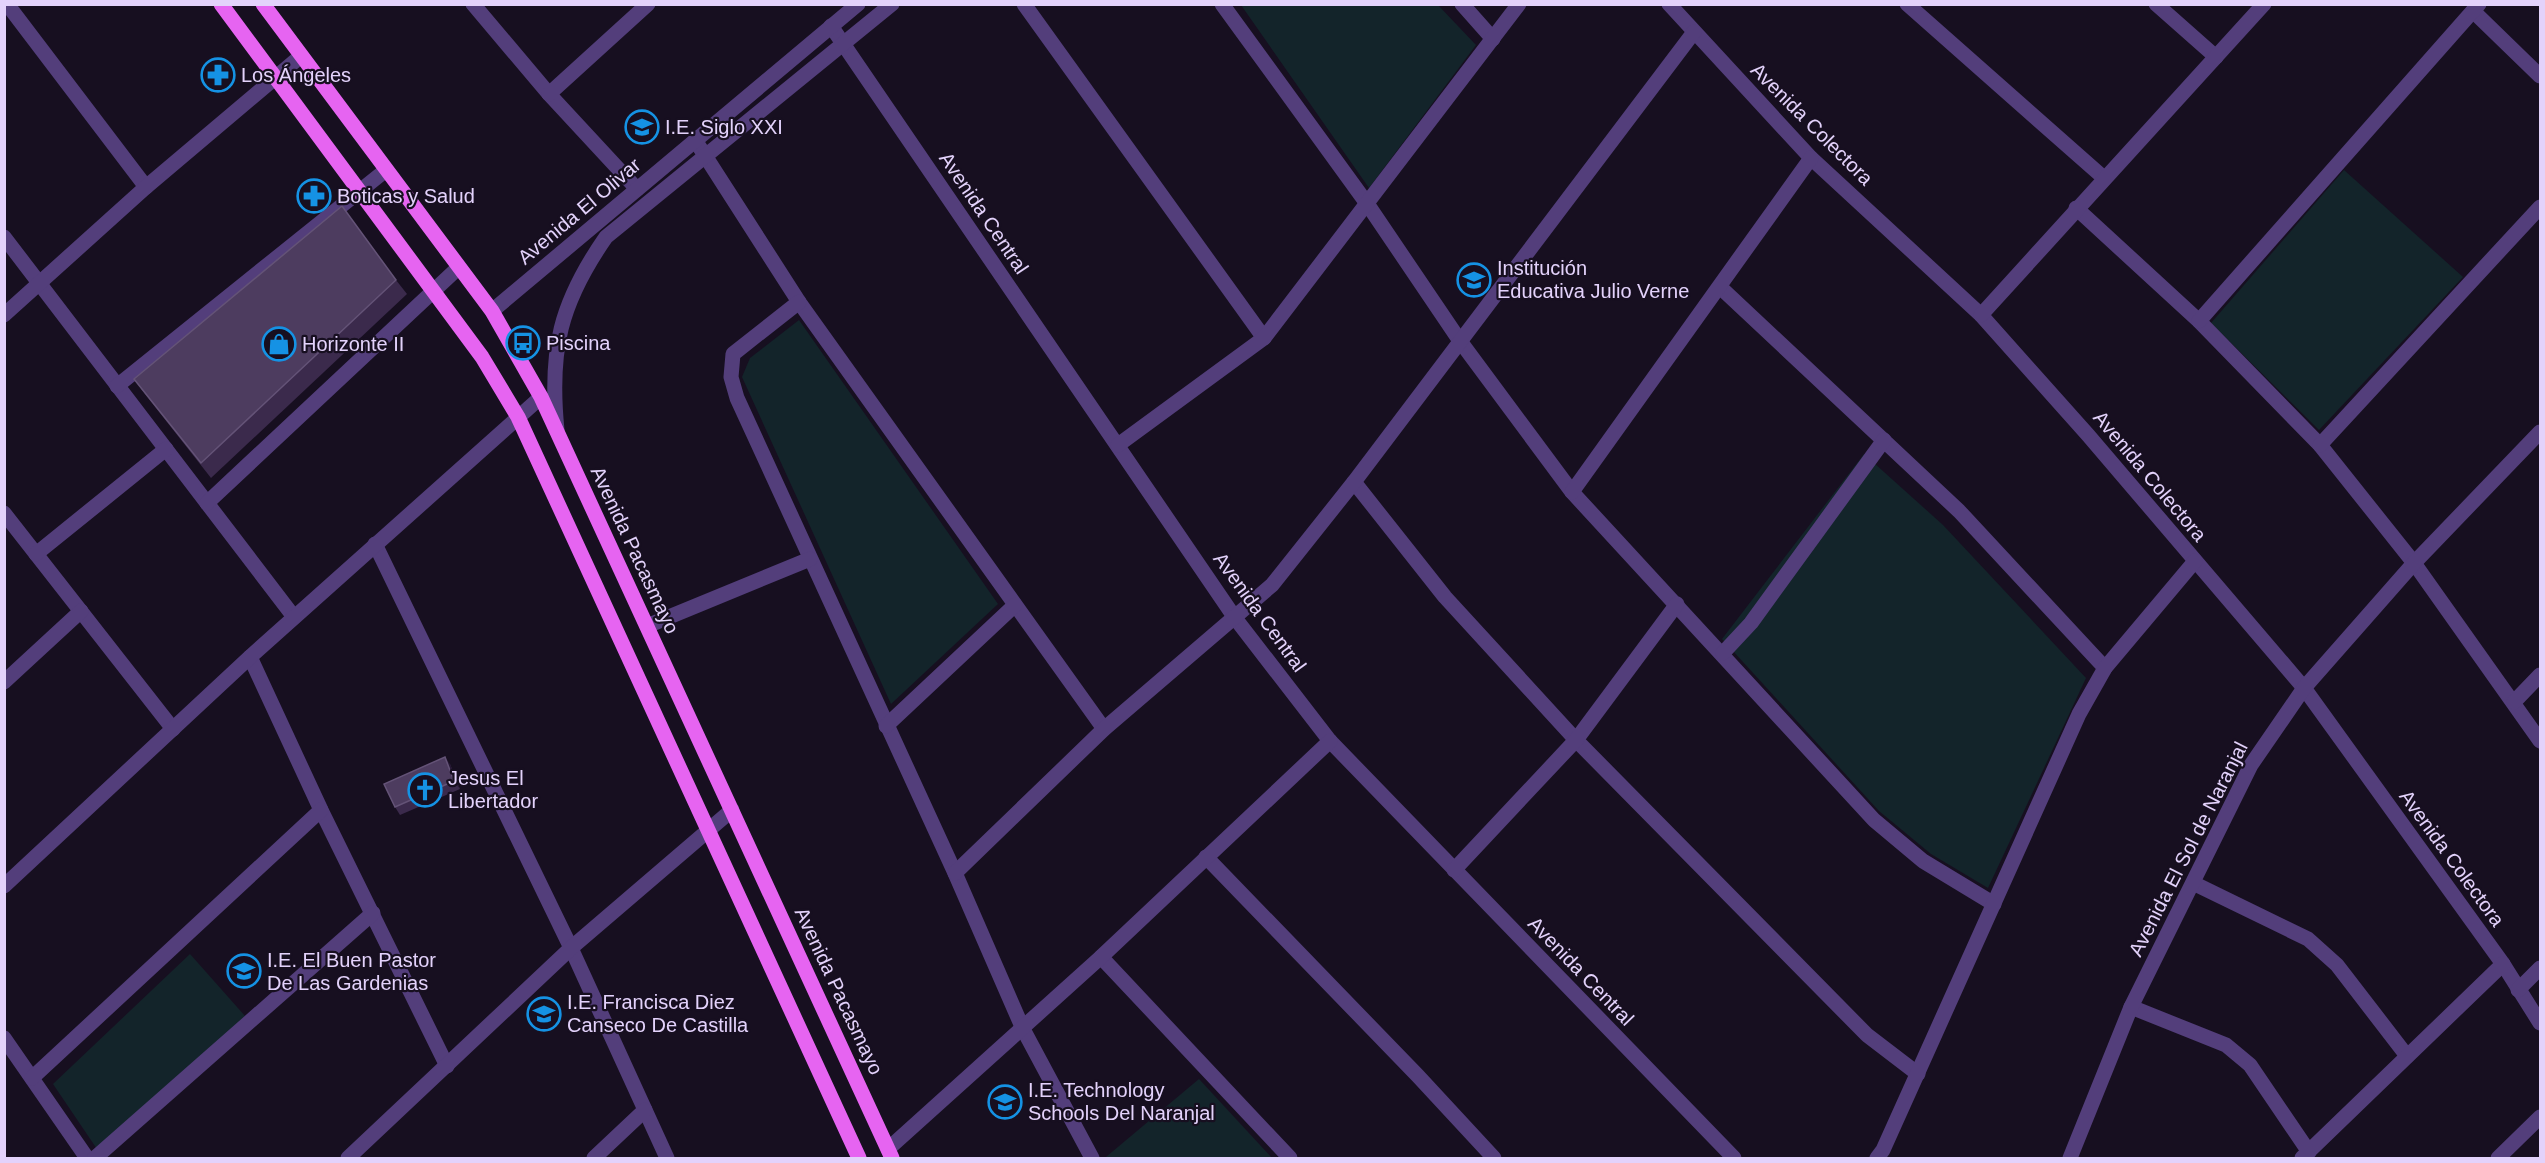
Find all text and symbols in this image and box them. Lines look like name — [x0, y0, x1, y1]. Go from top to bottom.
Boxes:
pharmacy icon: Los Ángeles — [200, 57, 236, 93]
street label: Avenida Colectora — [1747, 59, 1878, 190]
place label: Los Ángeles — [241, 64, 351, 86]
school or university icon: I.E. Siglo XXI — [624, 109, 660, 145]
place label: I.E. Siglo XXI — [665, 116, 783, 138]
street label: Avenida Central — [935, 148, 1033, 278]
street label: Avenida El Olivar — [513, 153, 645, 269]
pharmacy icon: Boticas y Salud — [296, 178, 332, 214]
place label: Boticas y Salud — [337, 185, 475, 207]
place label: Institución Educativa Julio Verne — [1497, 257, 1689, 302]
school or university icon: Institución Educativa Julio Verne — [1456, 262, 1492, 298]
bus stop icon: Piscina — [505, 325, 541, 361]
shop icon: Horizonte II — [261, 326, 297, 362]
place label: Piscina — [546, 332, 611, 354]
place label: Horizonte II — [302, 333, 404, 355]
street label: Avenida Colectora — [2089, 406, 2211, 546]
street label: Avenida Pacasmayo — [587, 463, 683, 637]
street label: Avenida Central — [1209, 548, 1311, 676]
street label: Avenida El Sol de Naranjal — [2124, 738, 2252, 960]
place label: Jesus El Libertador — [448, 767, 538, 812]
church icon: Jesus El Libertador — [407, 772, 443, 808]
street label: Avenida Colectora — [2395, 786, 2509, 931]
street label: Avenida Pacasmayo — [791, 904, 887, 1078]
street label: Avenida Central — [1524, 912, 1638, 1030]
place label: I.E. El Buen Pastor De Las Gardenias — [267, 949, 436, 994]
school or university icon: I.E. El Buen Pastor De Las Gardenias — [226, 953, 262, 989]
place label: I.E. Francisca Diez Canseco De Castilla — [567, 991, 749, 1036]
school or university icon: I.E. Francisca Diez Canseco De Castilla — [526, 996, 562, 1032]
place label: I.E. Technology Schools Del Naranjal — [1028, 1079, 1215, 1124]
school or university icon: I.E. Technology Schools Del Naranjal — [987, 1084, 1023, 1120]

